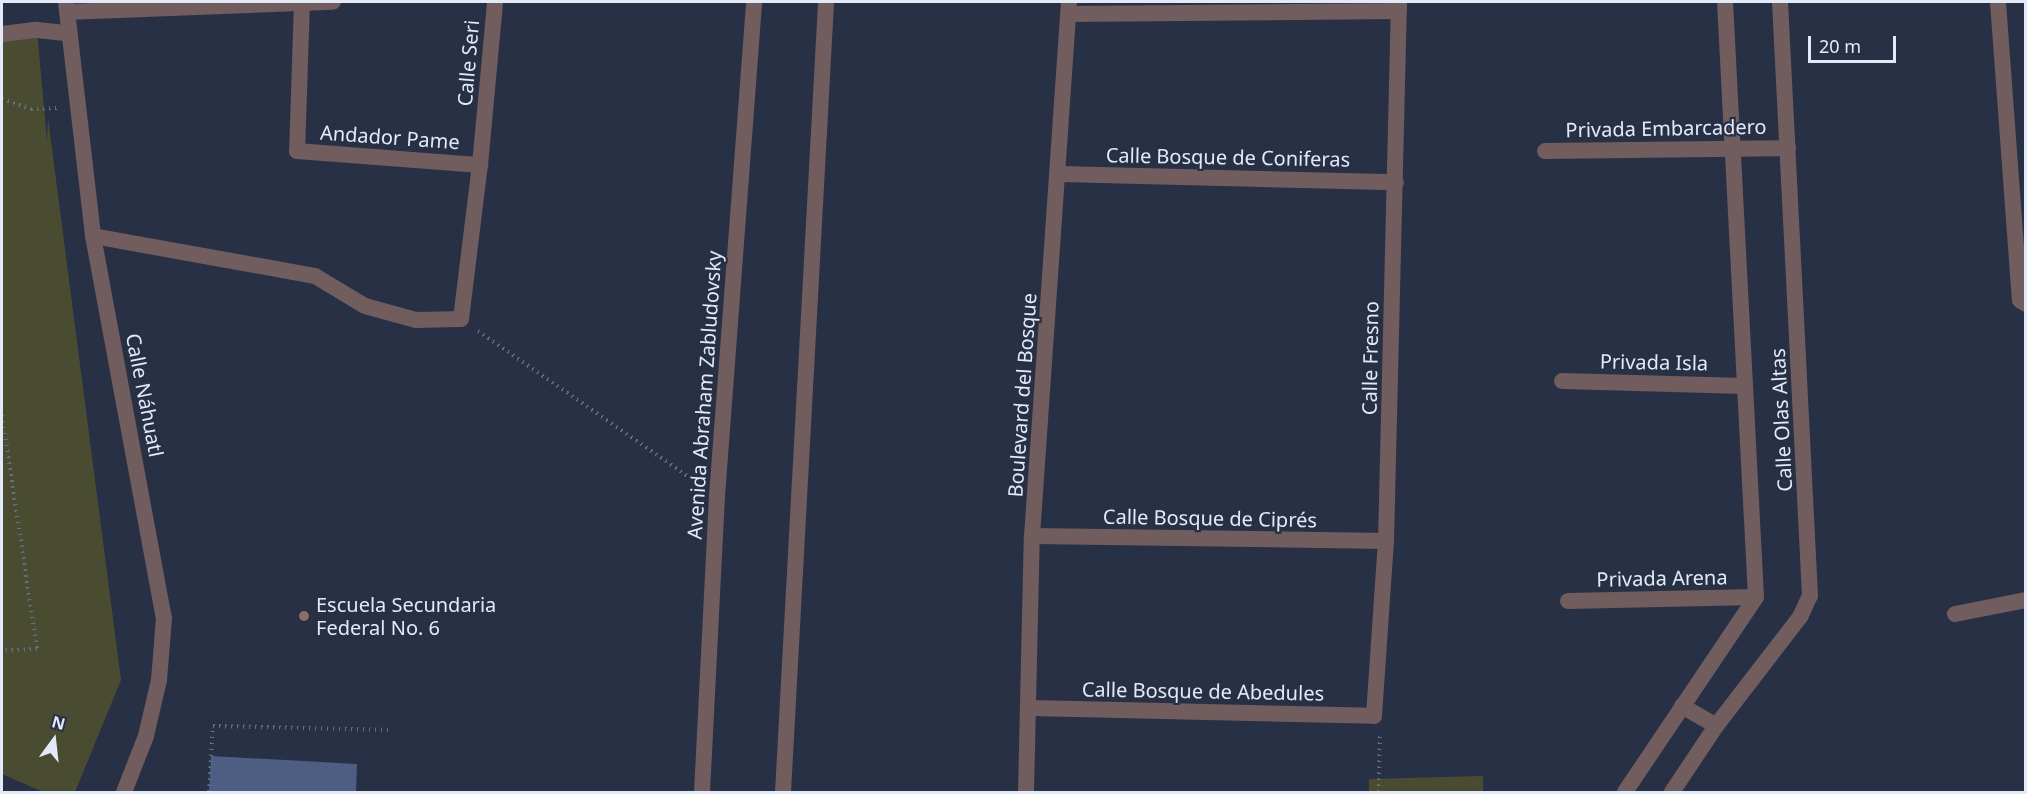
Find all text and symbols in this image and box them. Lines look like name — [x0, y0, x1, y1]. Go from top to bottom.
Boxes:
street label: Calle Seri — [452, 19, 484, 107]
scale bar — [1811, 24, 1900, 62]
text: 20 m — [1819, 34, 1861, 58]
street label: Privada Embarcadero — [1565, 114, 1767, 142]
street label: Andador Pame — [319, 120, 461, 154]
street label: Calle Bosque de Coniferas — [1106, 143, 1350, 171]
street label: Avenida Abraham Zabludovsky — [682, 250, 726, 540]
street label: Boulevard del Bosque — [1003, 292, 1041, 498]
street label: Calle Fresno — [1357, 301, 1383, 415]
street label: Calle Náhuatl — [121, 331, 169, 459]
street label: Calle Olas Altas — [1765, 348, 1797, 492]
street label: Privada Isla — [1600, 349, 1708, 375]
street label: Calle Bosque de Ciprés — [1103, 504, 1317, 532]
street label: Privada Arena — [1596, 565, 1728, 591]
place label: Escuela Secundaria Federal No. 6 — [316, 592, 496, 639]
marker: Escuela Secundaria Federal No. 6 — [297, 609, 311, 623]
street label: Calle Bosque de Abedules — [1082, 677, 1324, 705]
north arrow — [24, 710, 84, 770]
text: N — [50, 710, 68, 735]

